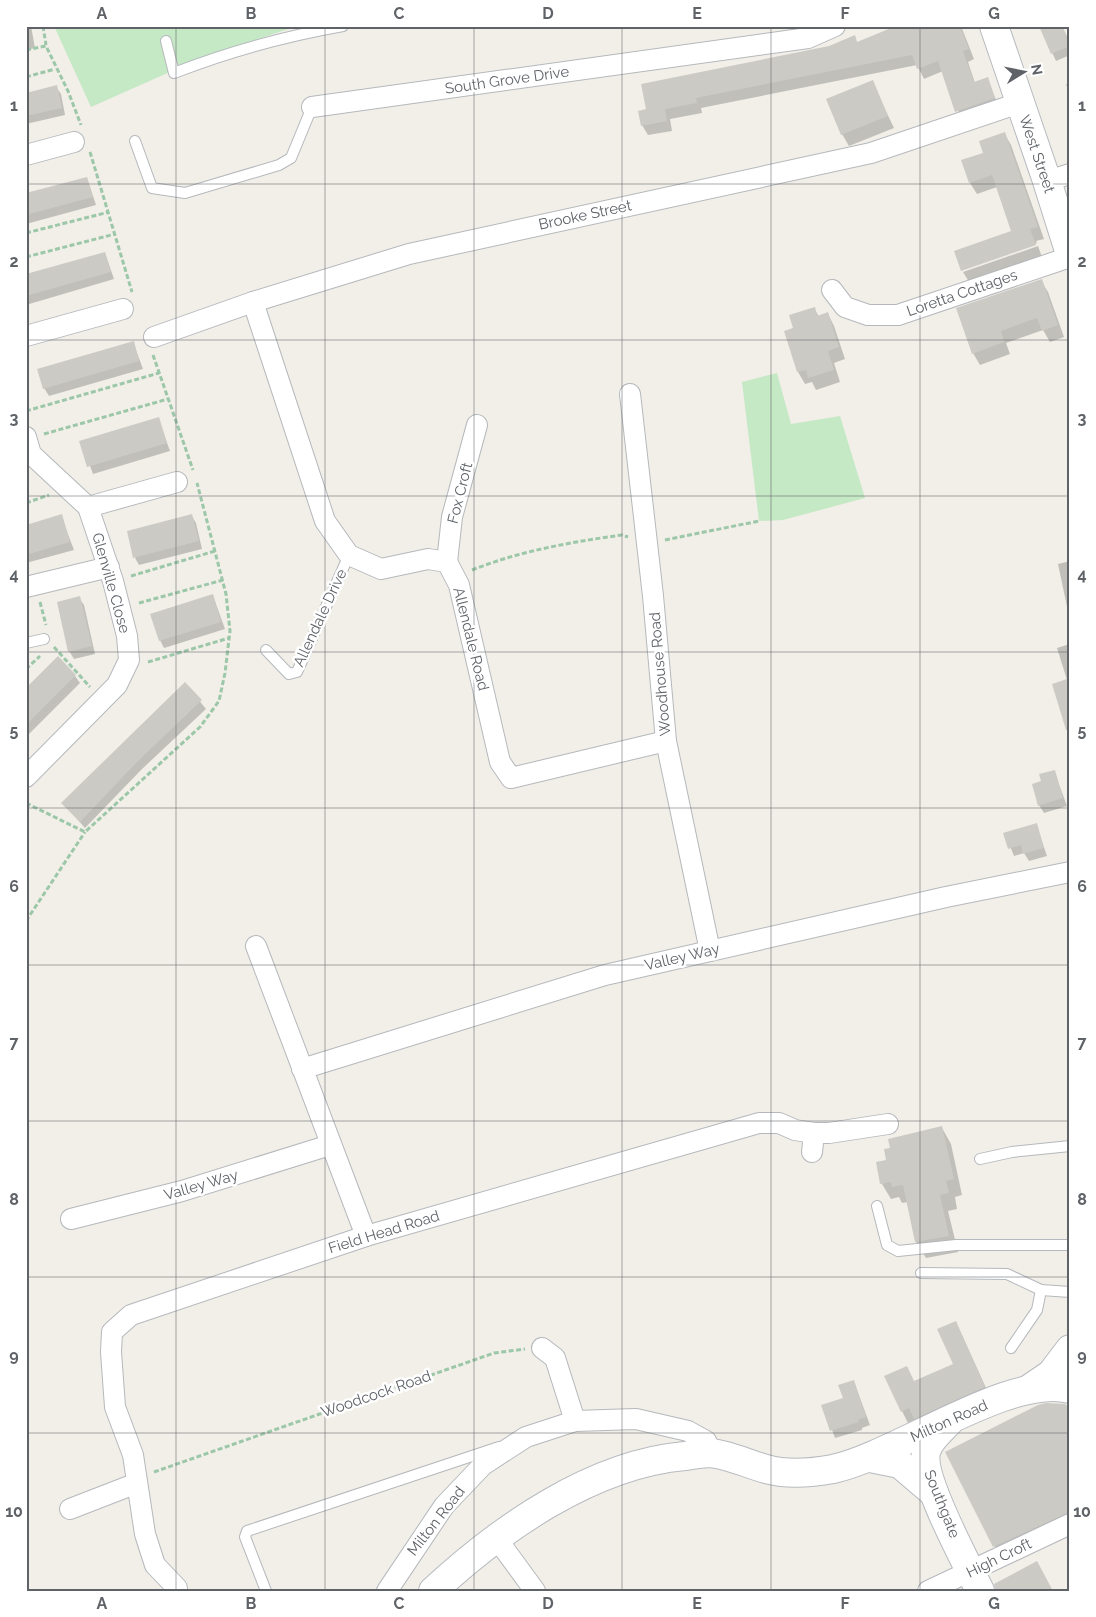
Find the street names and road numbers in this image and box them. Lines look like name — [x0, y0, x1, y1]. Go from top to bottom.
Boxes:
street label: South Grove Drive — [444, 62, 570, 98]
street label: West Street — [1015, 113, 1059, 195]
street label: Brooke Street — [537, 196, 633, 234]
street label: Loretta Cottages — [904, 266, 1020, 320]
street label: Fox Croft — [444, 461, 476, 525]
street label: Glenville Close — [88, 531, 134, 635]
street label: Allendale Drive — [289, 566, 351, 670]
street label: Allendale Road — [449, 585, 493, 693]
street label: Woodhouse Road — [646, 611, 674, 737]
street label: Valley Way — [643, 940, 721, 974]
street label: Valley Way — [162, 1166, 240, 1204]
street label: Field Head Road — [326, 1207, 442, 1257]
street label: Woodcock Road — [319, 1367, 433, 1421]
street label: Milton Road — [907, 1396, 991, 1446]
street label: Southgate — [920, 1467, 964, 1541]
street label: Milton Road — [403, 1483, 469, 1559]
street label: High Croft — [963, 1535, 1035, 1581]

